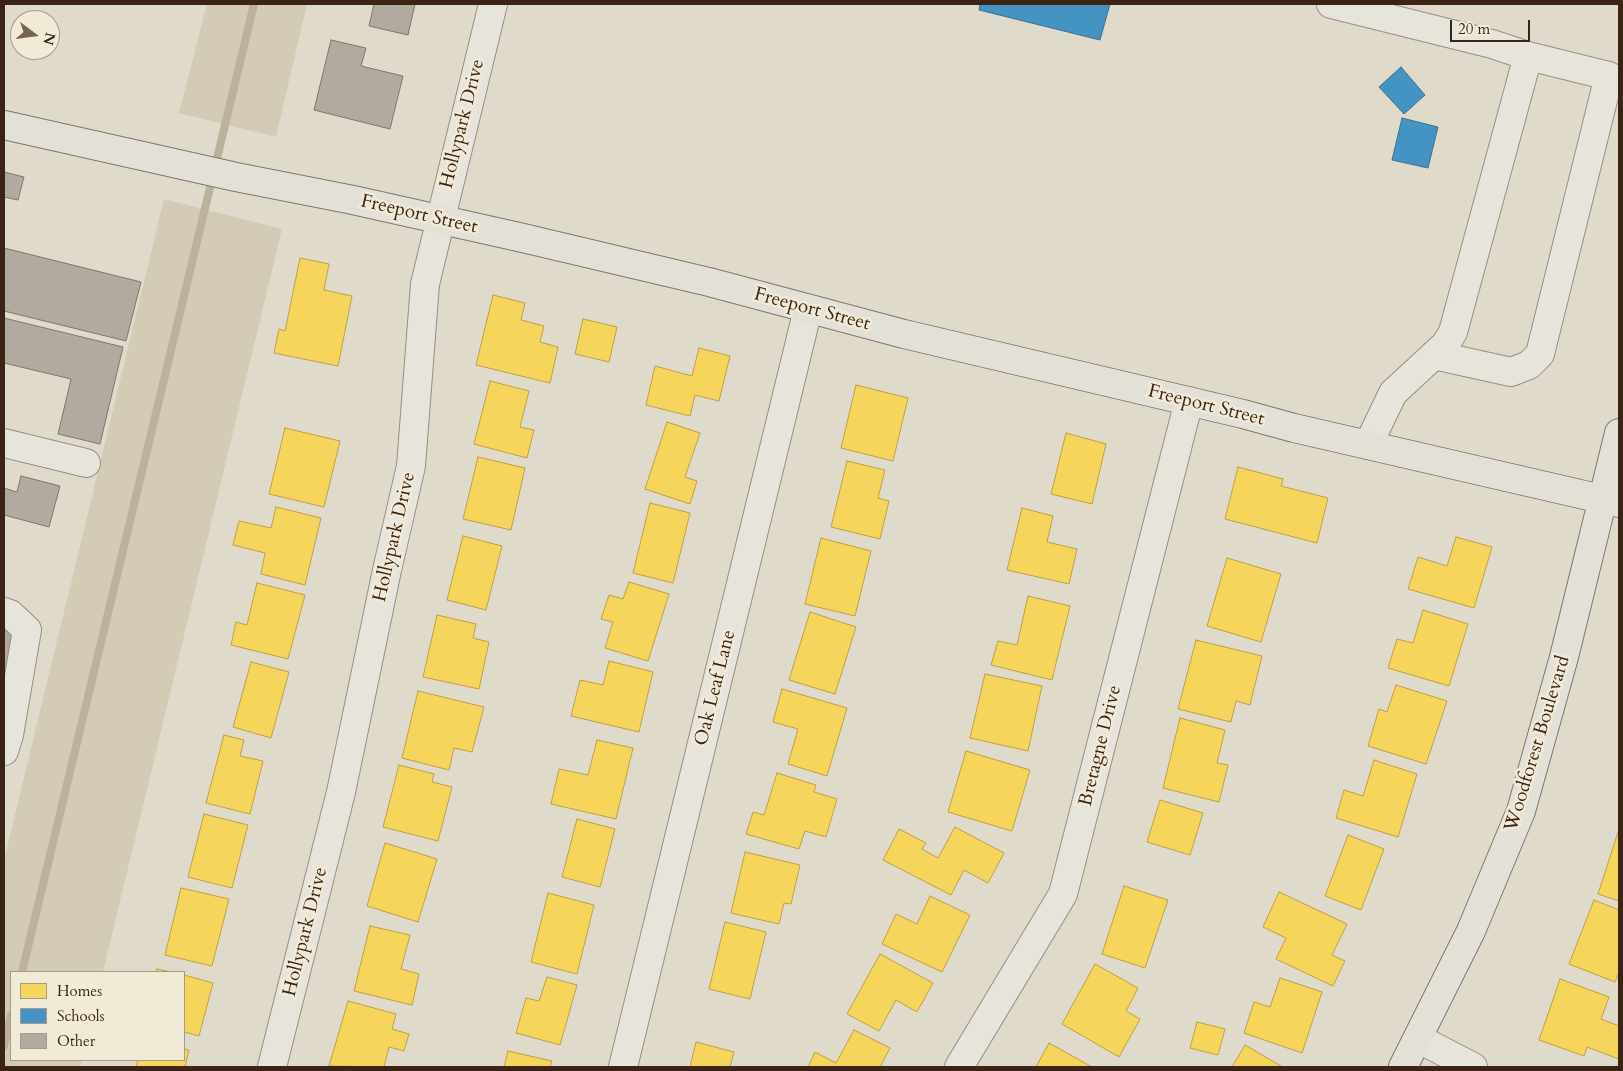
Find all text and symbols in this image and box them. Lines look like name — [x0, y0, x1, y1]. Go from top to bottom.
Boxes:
north arrow — [10, 10, 60, 60]
scale bar — [1453, 10, 1533, 42]
text: 20 m — [1458, 19, 1490, 39]
text: N — [38, 30, 60, 47]
street label: Hollypark Drive — [436, 57, 490, 191]
street label: Freeport Street — [358, 190, 480, 240]
street label: Freeport Street — [752, 284, 872, 336]
street label: Freeport Street — [1145, 381, 1267, 431]
street label: Hollypark Drive — [369, 470, 421, 604]
street label: Oak Leaf Lane — [691, 628, 741, 748]
street label: Woodforest Boulevard — [1500, 653, 1576, 835]
street label: Bretagne Drive — [1075, 683, 1127, 809]
street label: Hollypark Drive — [279, 865, 333, 999]
legend — [10, 971, 185, 1061]
text: Homes — [57, 981, 102, 1001]
text: Schools — [57, 1006, 105, 1026]
text: Other — [57, 1031, 95, 1051]

